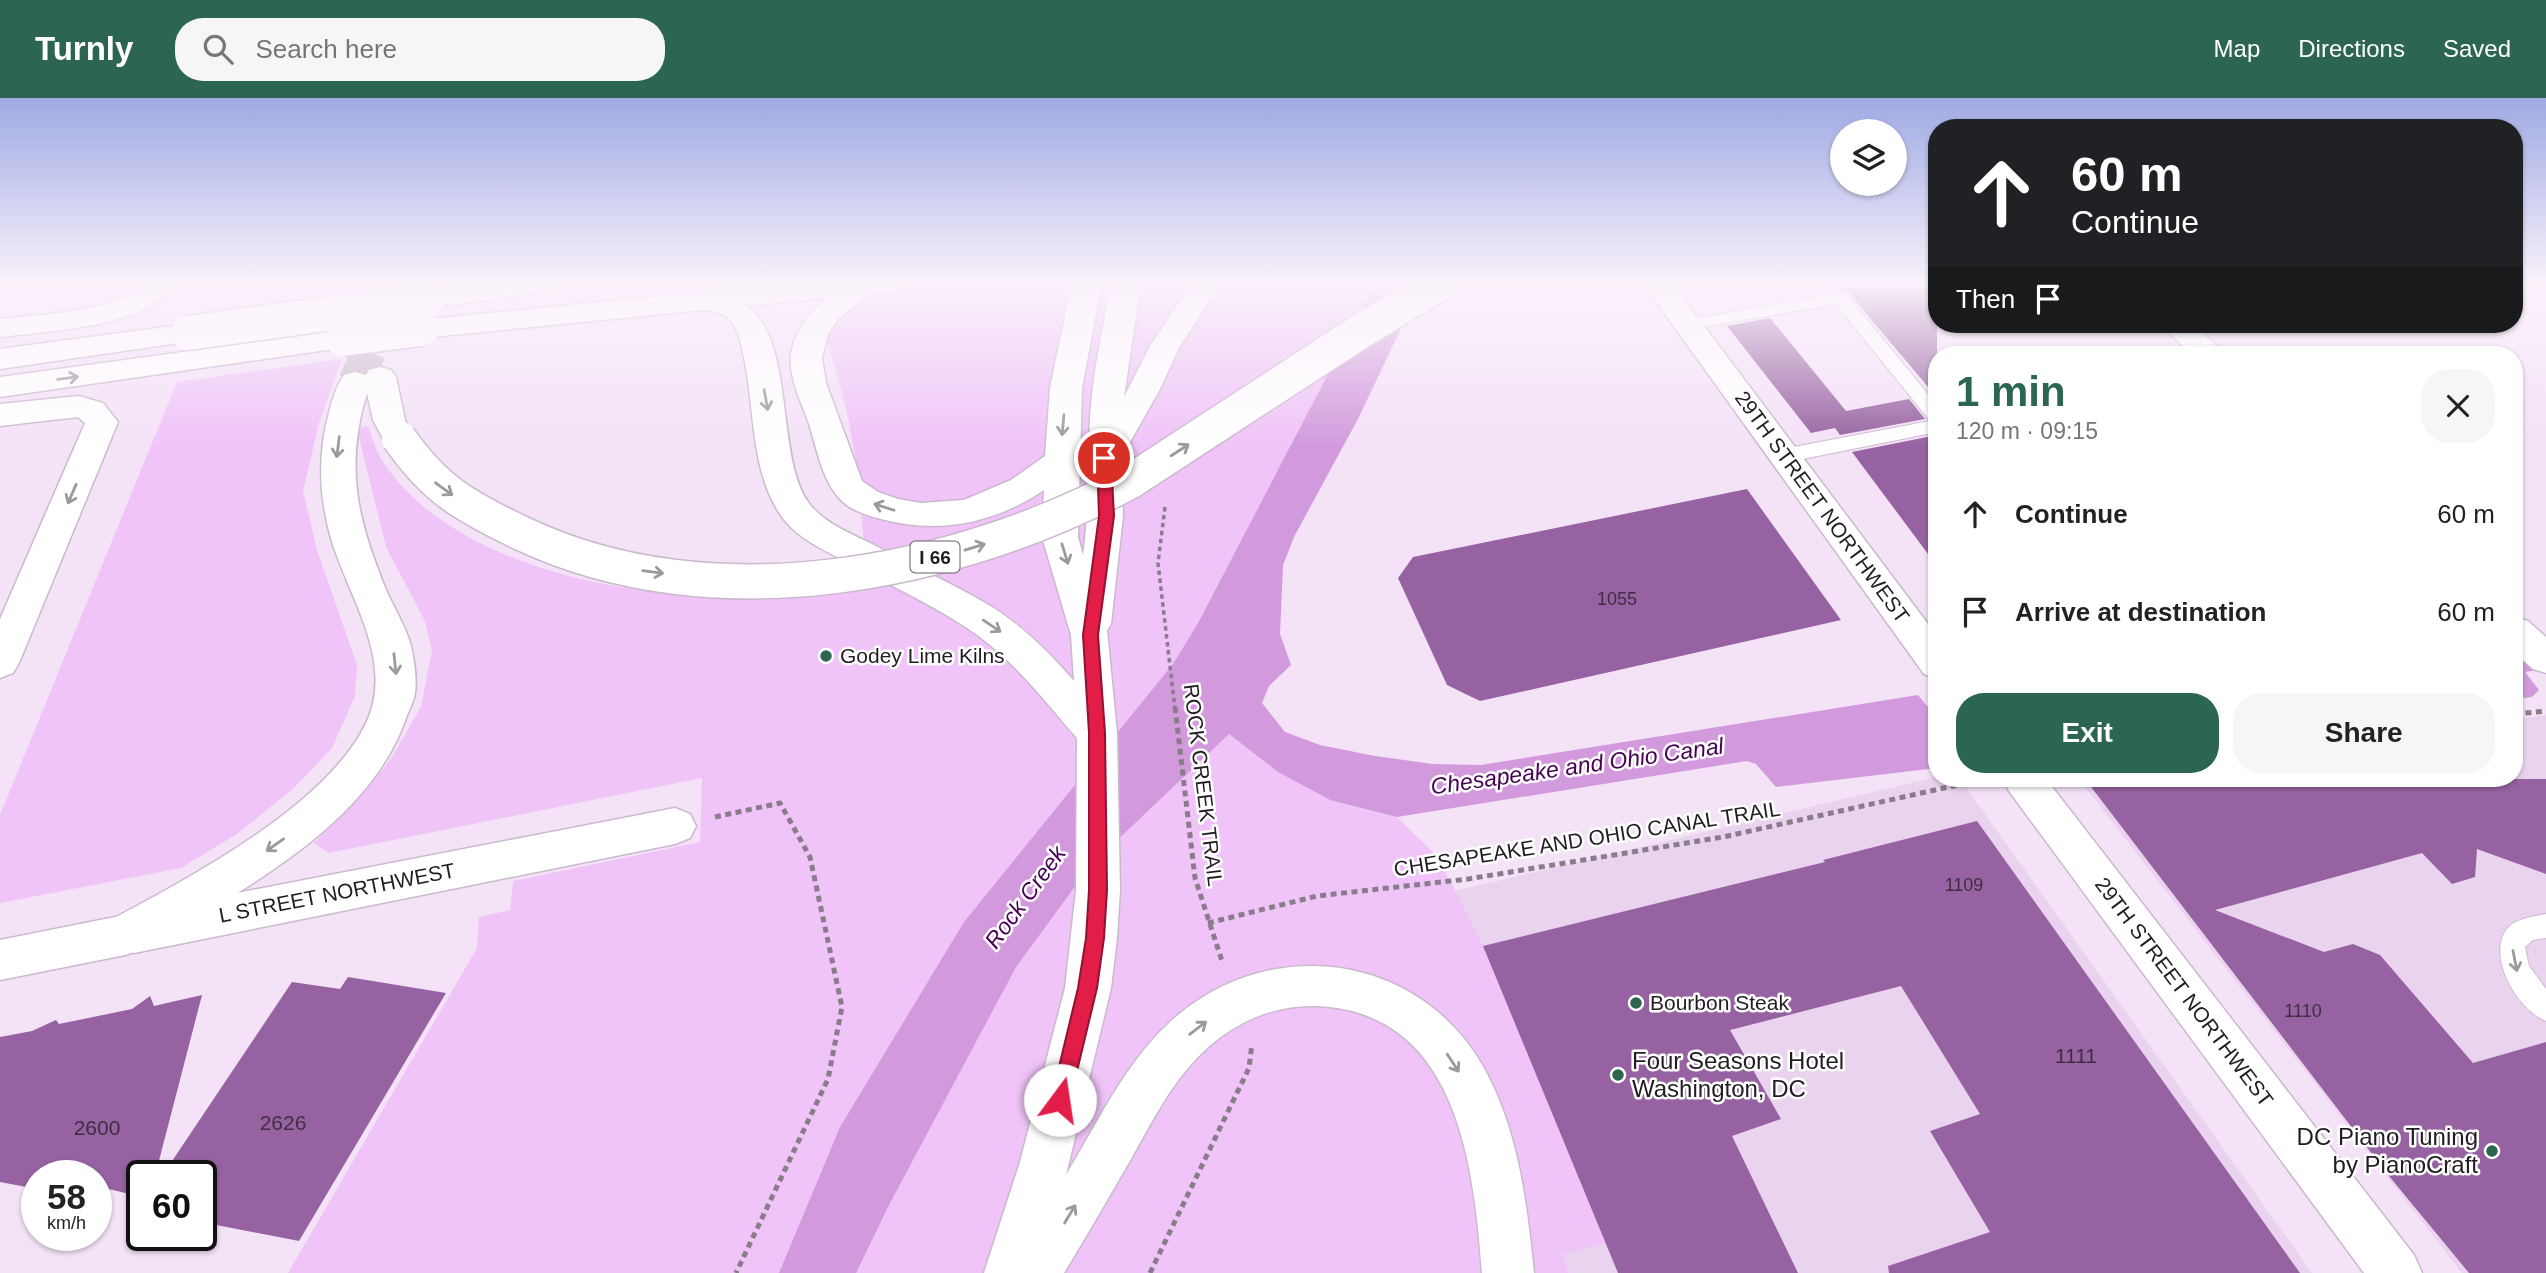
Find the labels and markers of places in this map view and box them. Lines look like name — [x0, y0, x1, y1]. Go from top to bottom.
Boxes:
pin — [1074, 428, 1134, 488]
place label: Godey Lime Kilns — [840, 644, 1005, 667]
marker: Godey Lime Kilns — [818, 648, 834, 664]
place label: Bourbon Steak — [1650, 991, 1789, 1014]
marker: Bourbon Steak — [1628, 995, 1644, 1011]
place label: Four Seasons Hotel Washington, DC — [1632, 1047, 1844, 1102]
marker: Four Seasons Hotel Washington, DC — [1610, 1067, 1626, 1083]
place label: DC Piano Tuning by PianoCraft — [2297, 1123, 2478, 1178]
marker: DC Piano Tuning by PianoCraft — [2484, 1143, 2500, 1159]

